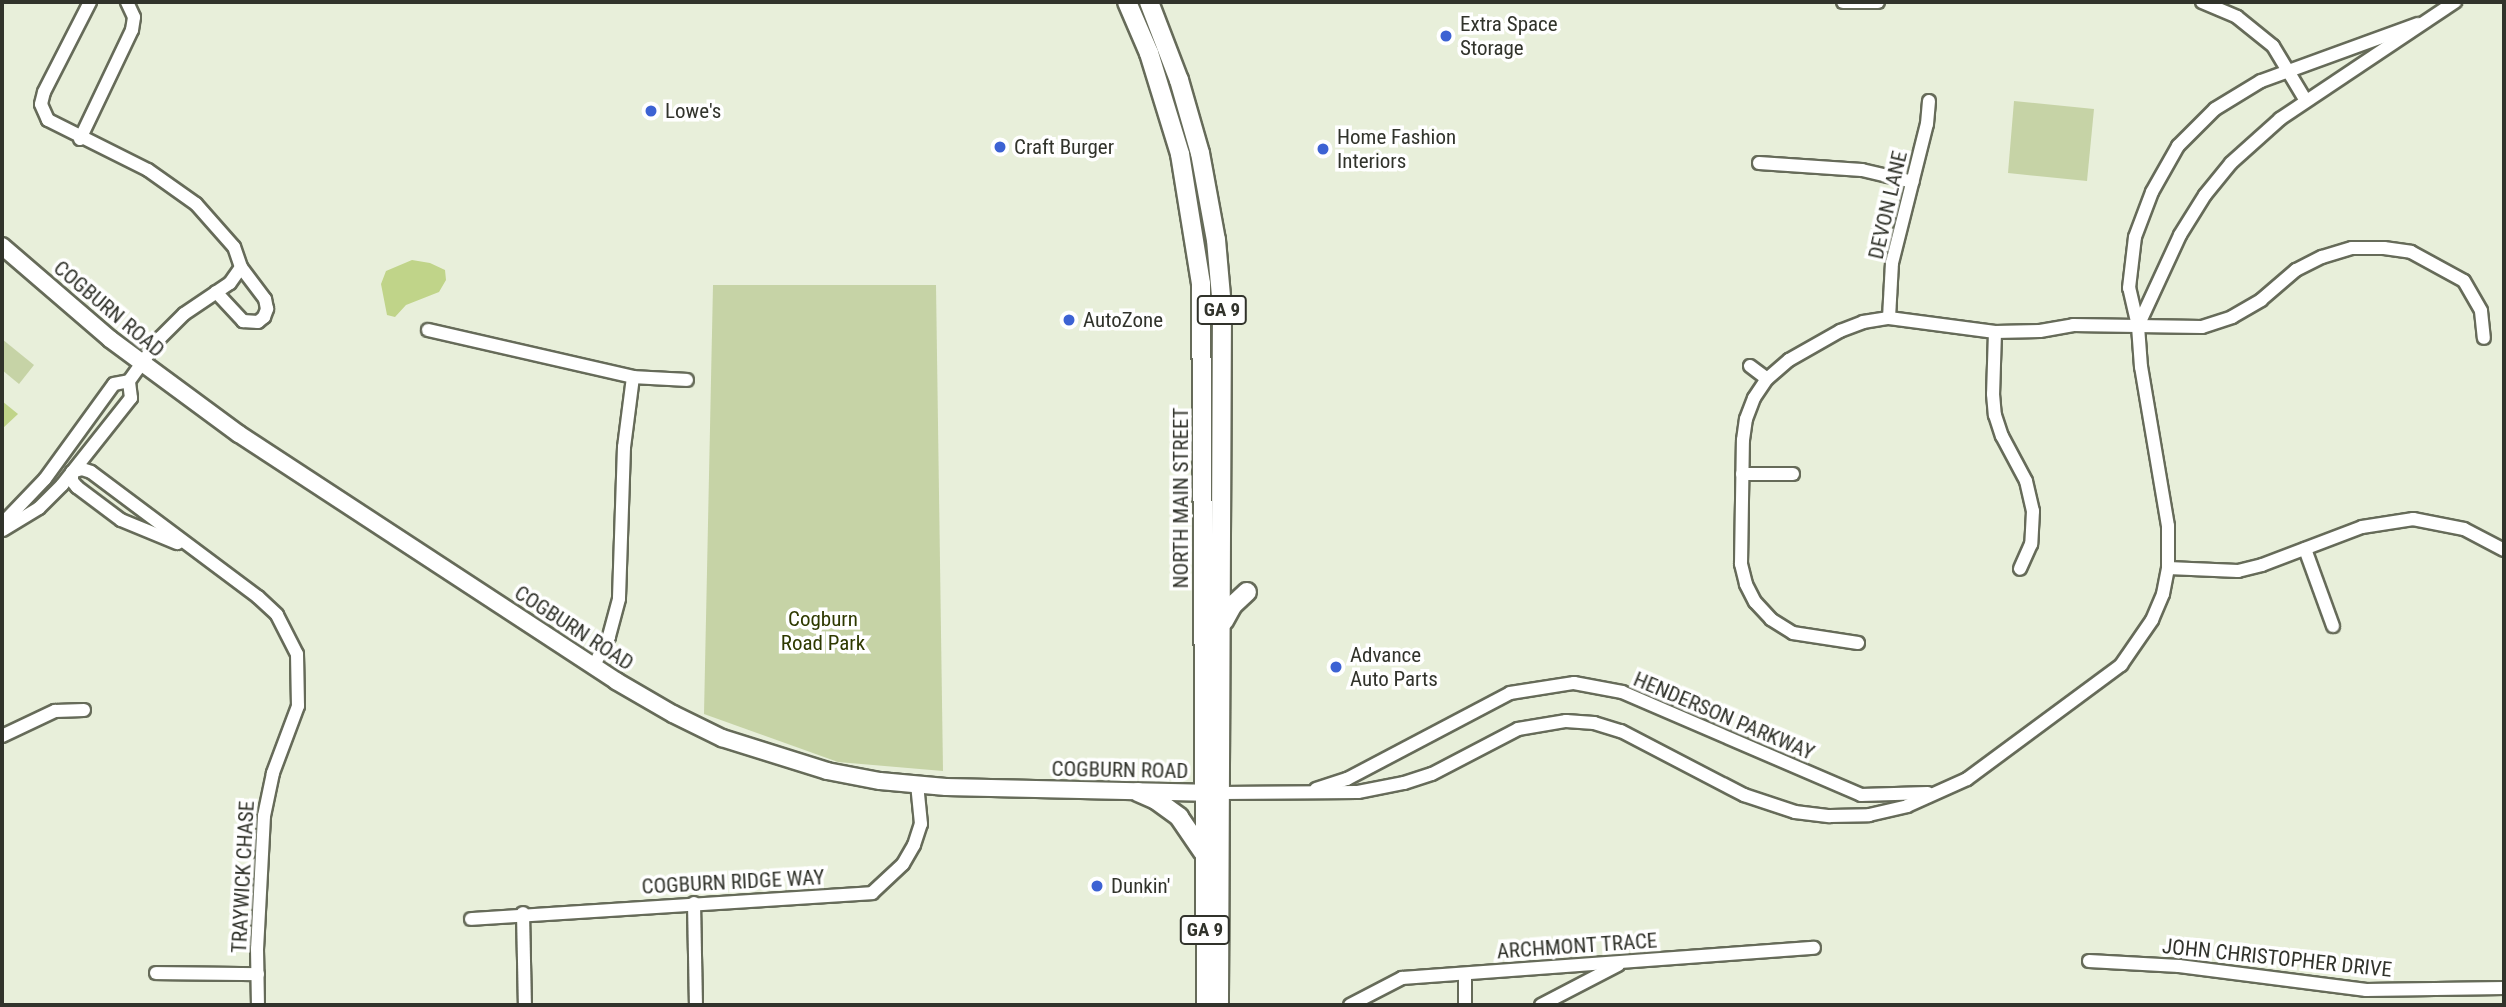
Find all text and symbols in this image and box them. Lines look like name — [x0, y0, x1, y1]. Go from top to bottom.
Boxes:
place label: Extra Space Storage — [1460, 11, 1558, 61]
marker: Extra Space Storage — [1438, 28, 1454, 44]
place label: Lowe's — [665, 98, 721, 124]
marker: Lowe's — [643, 103, 659, 119]
place label: Home Fashion Interiors — [1337, 124, 1456, 174]
place label: Craft Burger — [1014, 134, 1114, 160]
marker: Craft Burger — [992, 139, 1008, 155]
marker: Home Fashion Interiors — [1315, 141, 1331, 157]
street label: DEVON LANE — [1863, 148, 1913, 262]
street label: COGBURN ROAD — [48, 255, 170, 363]
road number: GA 9 — [1196, 294, 1248, 326]
place label: AutoZone — [1083, 307, 1163, 333]
marker: AutoZone — [1061, 312, 1077, 328]
street label: NORTH MAIN STREET — [1168, 408, 1194, 588]
street label: COGBURN ROAD — [510, 580, 638, 676]
park label: Cogburn Road Park — [781, 606, 865, 656]
place label: Advance Auto Parts — [1350, 642, 1438, 692]
marker: Advance Auto Parts — [1328, 659, 1344, 675]
street label: HENDERSON PARKWAY — [1630, 666, 1818, 766]
street label: COGBURN ROAD — [1051, 756, 1189, 784]
street label: TRAYWICK CHASE — [226, 800, 260, 954]
street label: COGBURN RIDGE WAY — [641, 865, 825, 899]
place label: Dunkin' — [1111, 873, 1170, 899]
marker: Dunkin' — [1089, 878, 1105, 894]
road number: GA 9 — [1179, 914, 1231, 946]
street label: ARCHMONT TRACE — [1496, 928, 1658, 964]
street label: JOHN CHRISTOPHER DRIVE — [2161, 933, 2393, 983]

